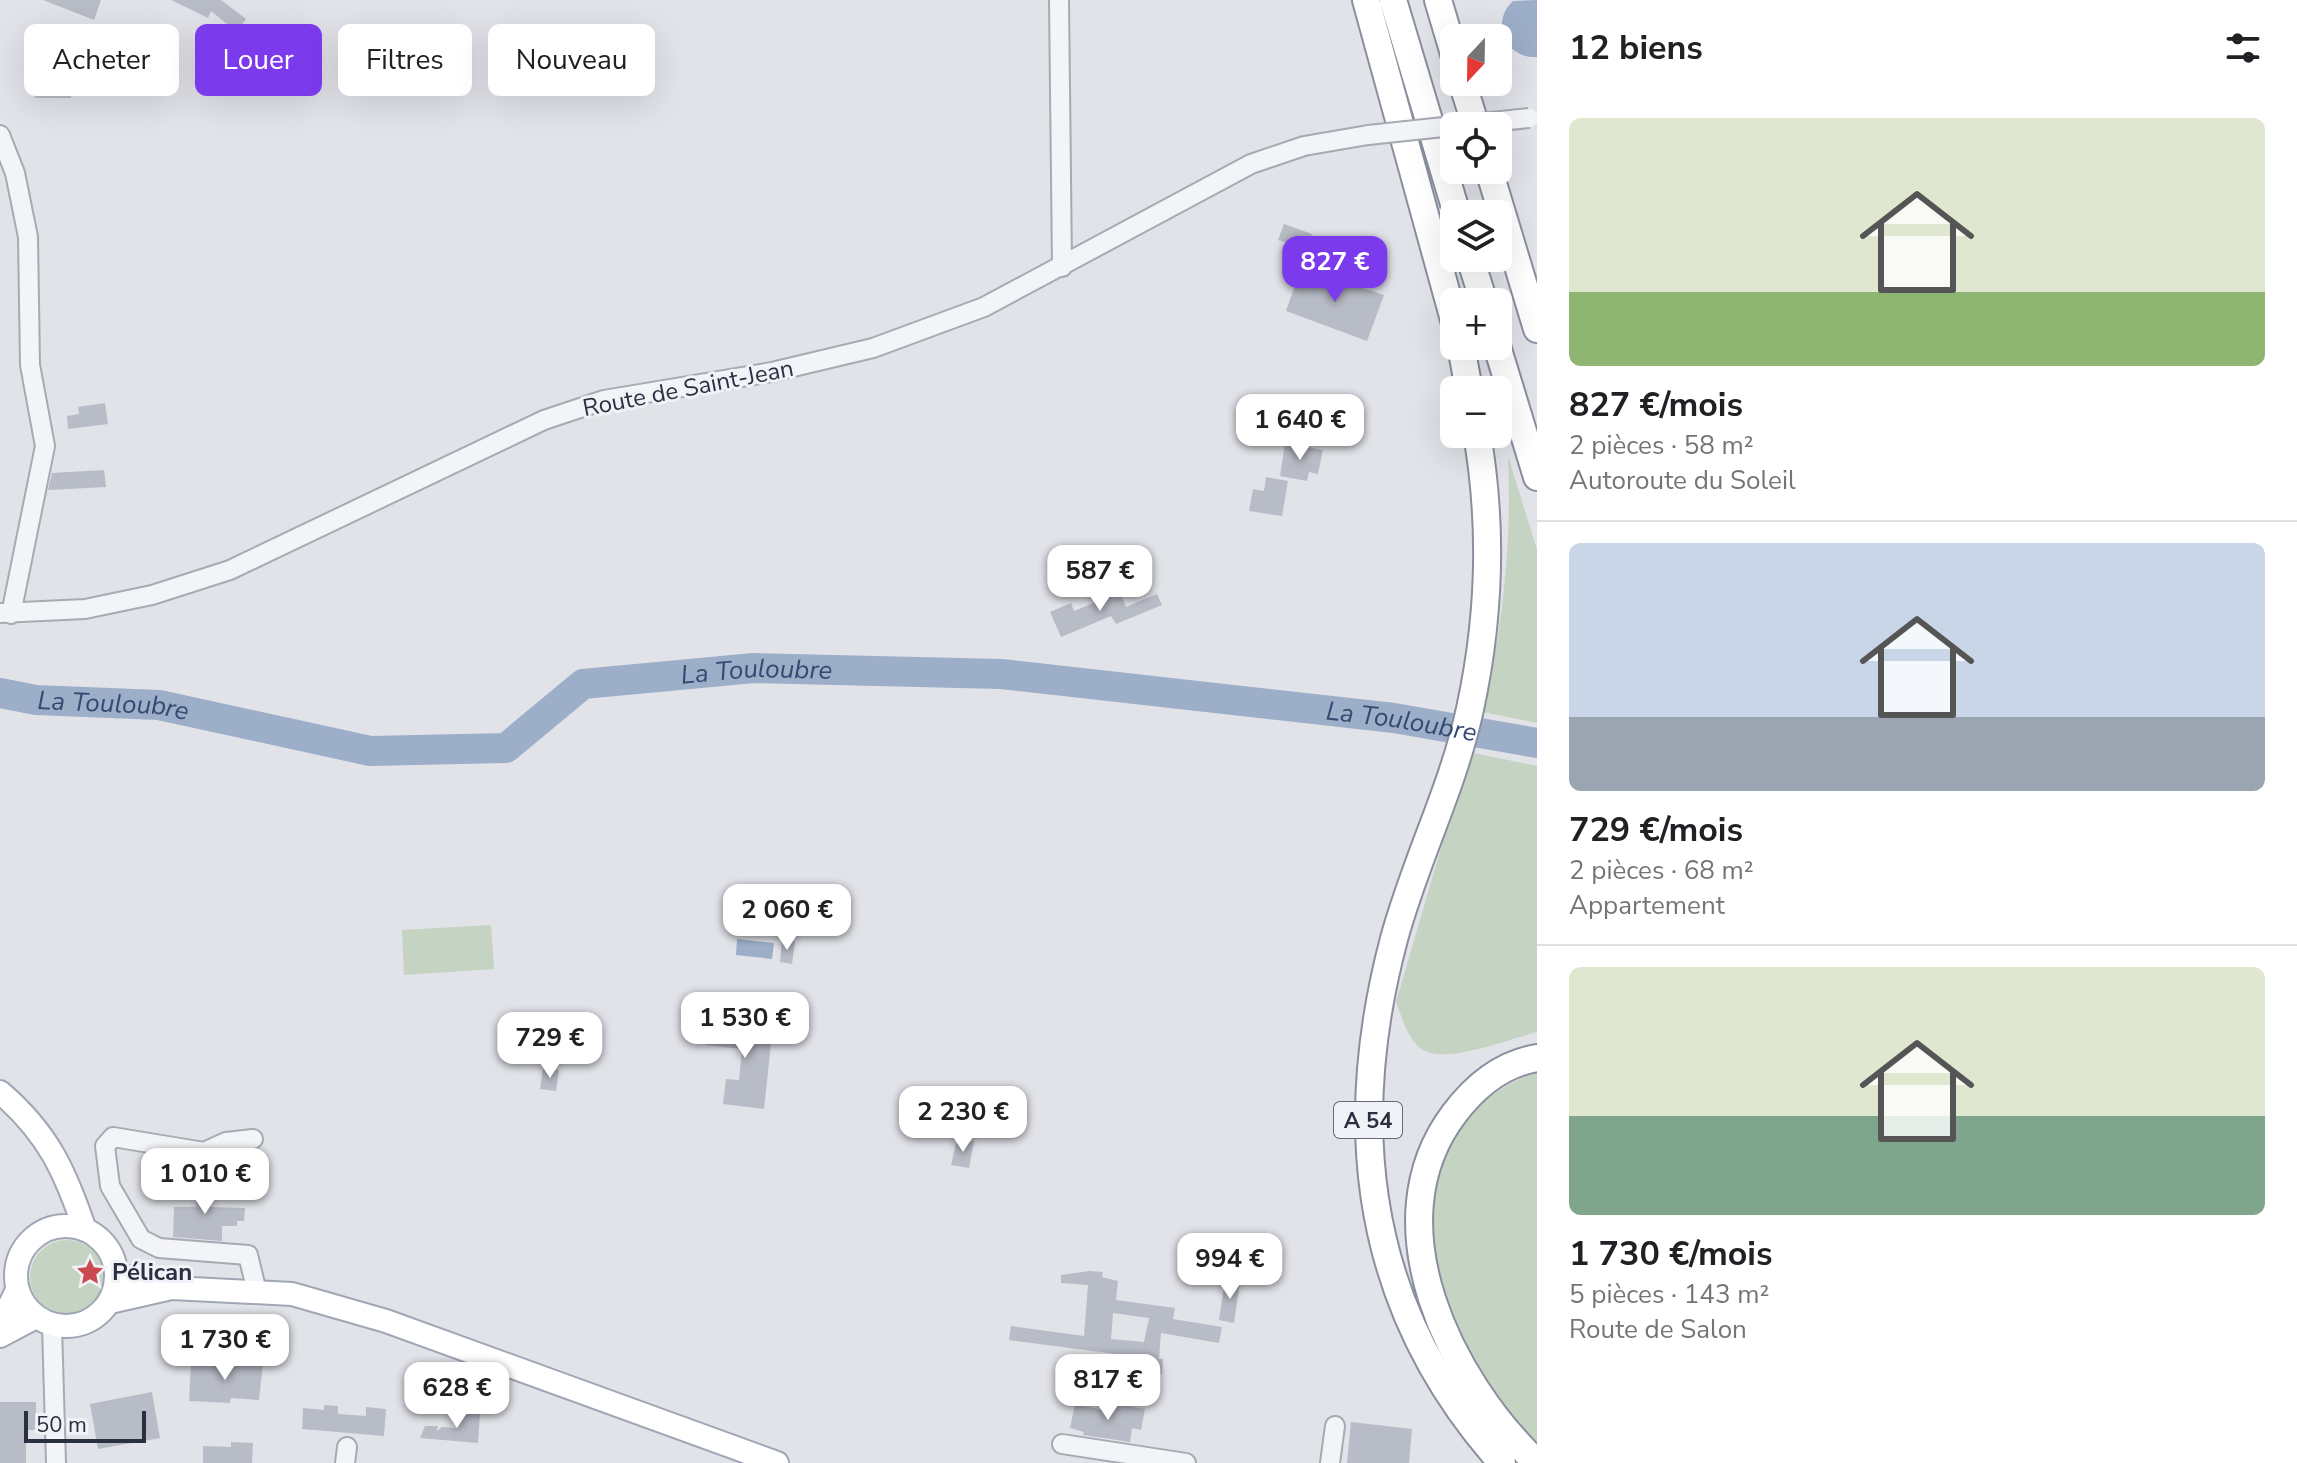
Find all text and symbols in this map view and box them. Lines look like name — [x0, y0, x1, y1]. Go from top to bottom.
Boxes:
chip: Acheter — [24, 24, 179, 96]
chip: Louer — [195, 24, 322, 96]
chip: Filtres — [338, 24, 472, 96]
chip: Nouveau — [488, 24, 655, 96]
north arrow — [1440, 24, 1512, 96]
map controls — [1440, 24, 1512, 448]
text: 12 biens — [1569, 25, 1703, 71]
icon: filters — [2221, 26, 2265, 70]
button: locate — [1440, 112, 1512, 184]
icon: home — [1845, 170, 1989, 314]
button: layers — [1440, 200, 1512, 272]
pin: 827 € — [1279, 236, 1391, 304]
text: 827 € — [1300, 244, 1370, 279]
button: + — [1440, 288, 1512, 360]
street label: Route de Saint-Jean — [580, 352, 796, 424]
button: − — [1440, 376, 1512, 448]
text: 827 €/mois — [1569, 382, 1743, 428]
pin: 1 640 € — [1226, 394, 1374, 462]
text: 1 640 € — [1254, 402, 1346, 437]
text: 2 pièces · 58 m² — [1569, 428, 1754, 463]
text: Autoroute du Soleil — [1569, 463, 1796, 498]
pin: 587 € — [1044, 545, 1156, 613]
text: 587 € — [1065, 553, 1135, 588]
icon: home — [1845, 595, 1989, 739]
water label: La Touloubre — [679, 651, 833, 693]
water label: La Touloubre — [37, 683, 192, 729]
water label: La Touloubre — [1324, 694, 1480, 750]
text: 729 €/mois — [1569, 807, 1743, 853]
text: 2 pièces · 68 m² — [1569, 853, 1754, 888]
pin: 2 060 € — [713, 884, 861, 952]
text: Appartement — [1569, 888, 1725, 923]
text: 2 060 € — [741, 892, 833, 927]
pin: 1 530 € — [671, 992, 819, 1060]
text: 1 530 € — [699, 1000, 791, 1035]
pin: 729 € — [494, 1012, 606, 1080]
icon: home — [1845, 1019, 1989, 1163]
text: 729 € — [515, 1020, 585, 1055]
pin: 2 230 € — [889, 1086, 1037, 1154]
text: 2 230 € — [917, 1094, 1009, 1129]
road number: A 54 — [1334, 1102, 1402, 1138]
pin: 1 010 € — [131, 1148, 279, 1216]
text: 1 010 € — [159, 1156, 251, 1191]
text: 1 730 €/mois — [1569, 1231, 1773, 1277]
pin: 994 € — [1174, 1233, 1286, 1301]
text: 994 € — [1195, 1241, 1265, 1276]
place label: Pélican — [112, 1256, 192, 1288]
place icon: Pélican — [75, 1257, 105, 1287]
text: 5 pièces · 143 m² — [1569, 1277, 1769, 1312]
text: Route de Salon — [1569, 1312, 1747, 1347]
pin: 1 730 € — [151, 1314, 299, 1382]
text: 1 730 € — [179, 1322, 271, 1357]
pin: 817 € — [1052, 1354, 1164, 1422]
pin: 628 € — [401, 1362, 513, 1430]
text: 817 € — [1073, 1362, 1143, 1397]
text: 628 € — [422, 1370, 492, 1405]
scale bar — [24, 1407, 146, 1443]
text: 50 m — [36, 1410, 87, 1440]

